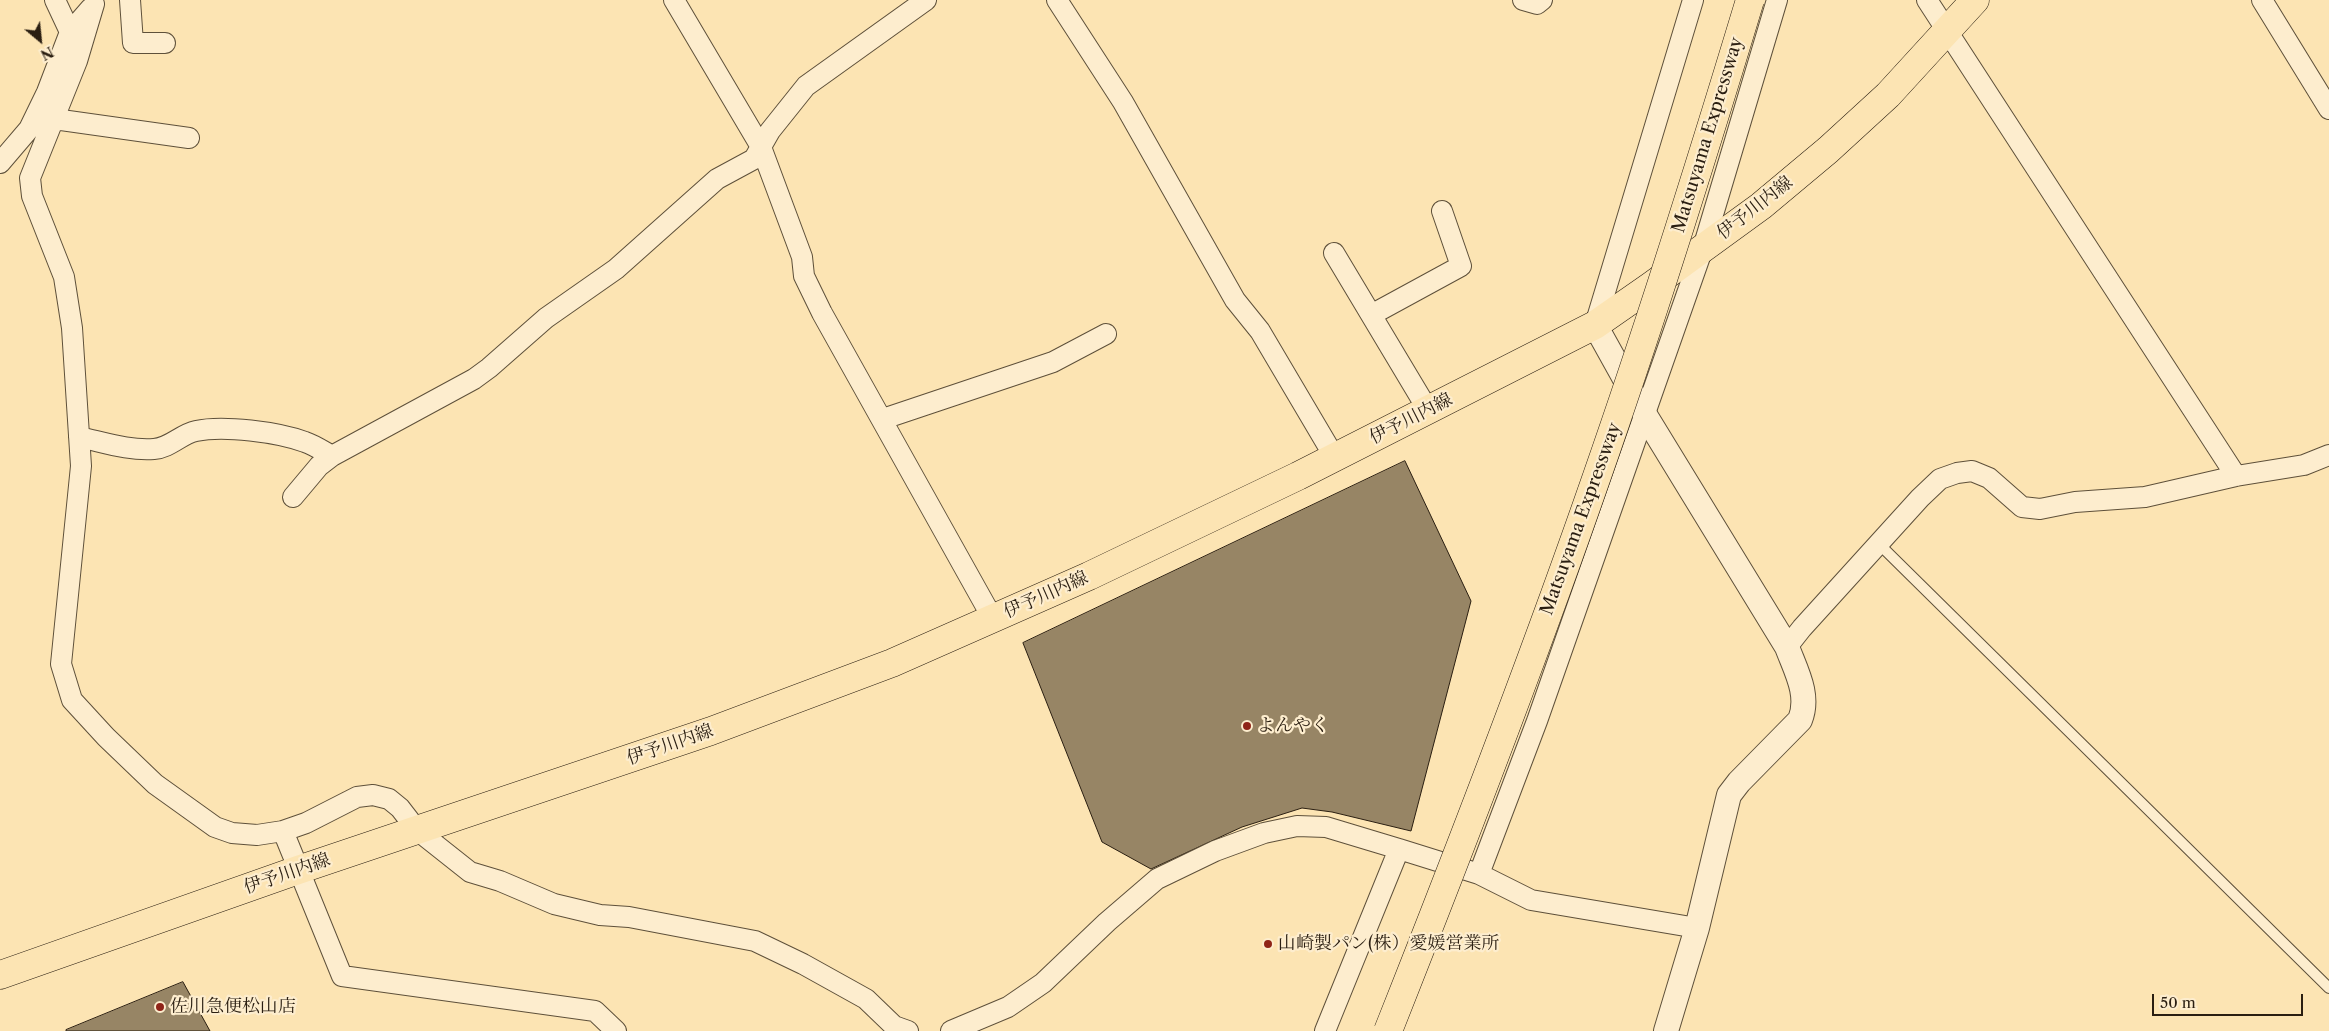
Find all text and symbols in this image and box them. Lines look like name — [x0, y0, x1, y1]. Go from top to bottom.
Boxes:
north arrow — [15, 15, 65, 65]
street label: Matsuyama Expressway — [1668, 35, 1748, 235]
text: N — [37, 42, 57, 64]
street label: 伊予川内線 — [1713, 172, 1797, 244]
street label: 伊予川内線 — [1366, 389, 1456, 449]
street label: Matsuyama Expressway — [1536, 420, 1626, 618]
street label: 伊予川内線 — [1000, 567, 1092, 623]
place label: よんやく — [1257, 715, 1329, 737]
street label: 伊予川内線 — [624, 720, 716, 770]
marker: よんやく — [1241, 720, 1253, 732]
street label: 伊予川内線 — [241, 849, 333, 899]
place label: 山崎製パン(株）愛媛営業所 — [1278, 933, 1499, 955]
marker: 山崎製パン(株）愛媛営業所 — [1262, 938, 1274, 950]
scale bar — [2154, 984, 2305, 1016]
text: 50 m — [2160, 993, 2196, 1012]
place label: 佐川急便松山店 — [170, 996, 296, 1018]
marker: 佐川急便松山店 — [154, 1001, 166, 1013]

